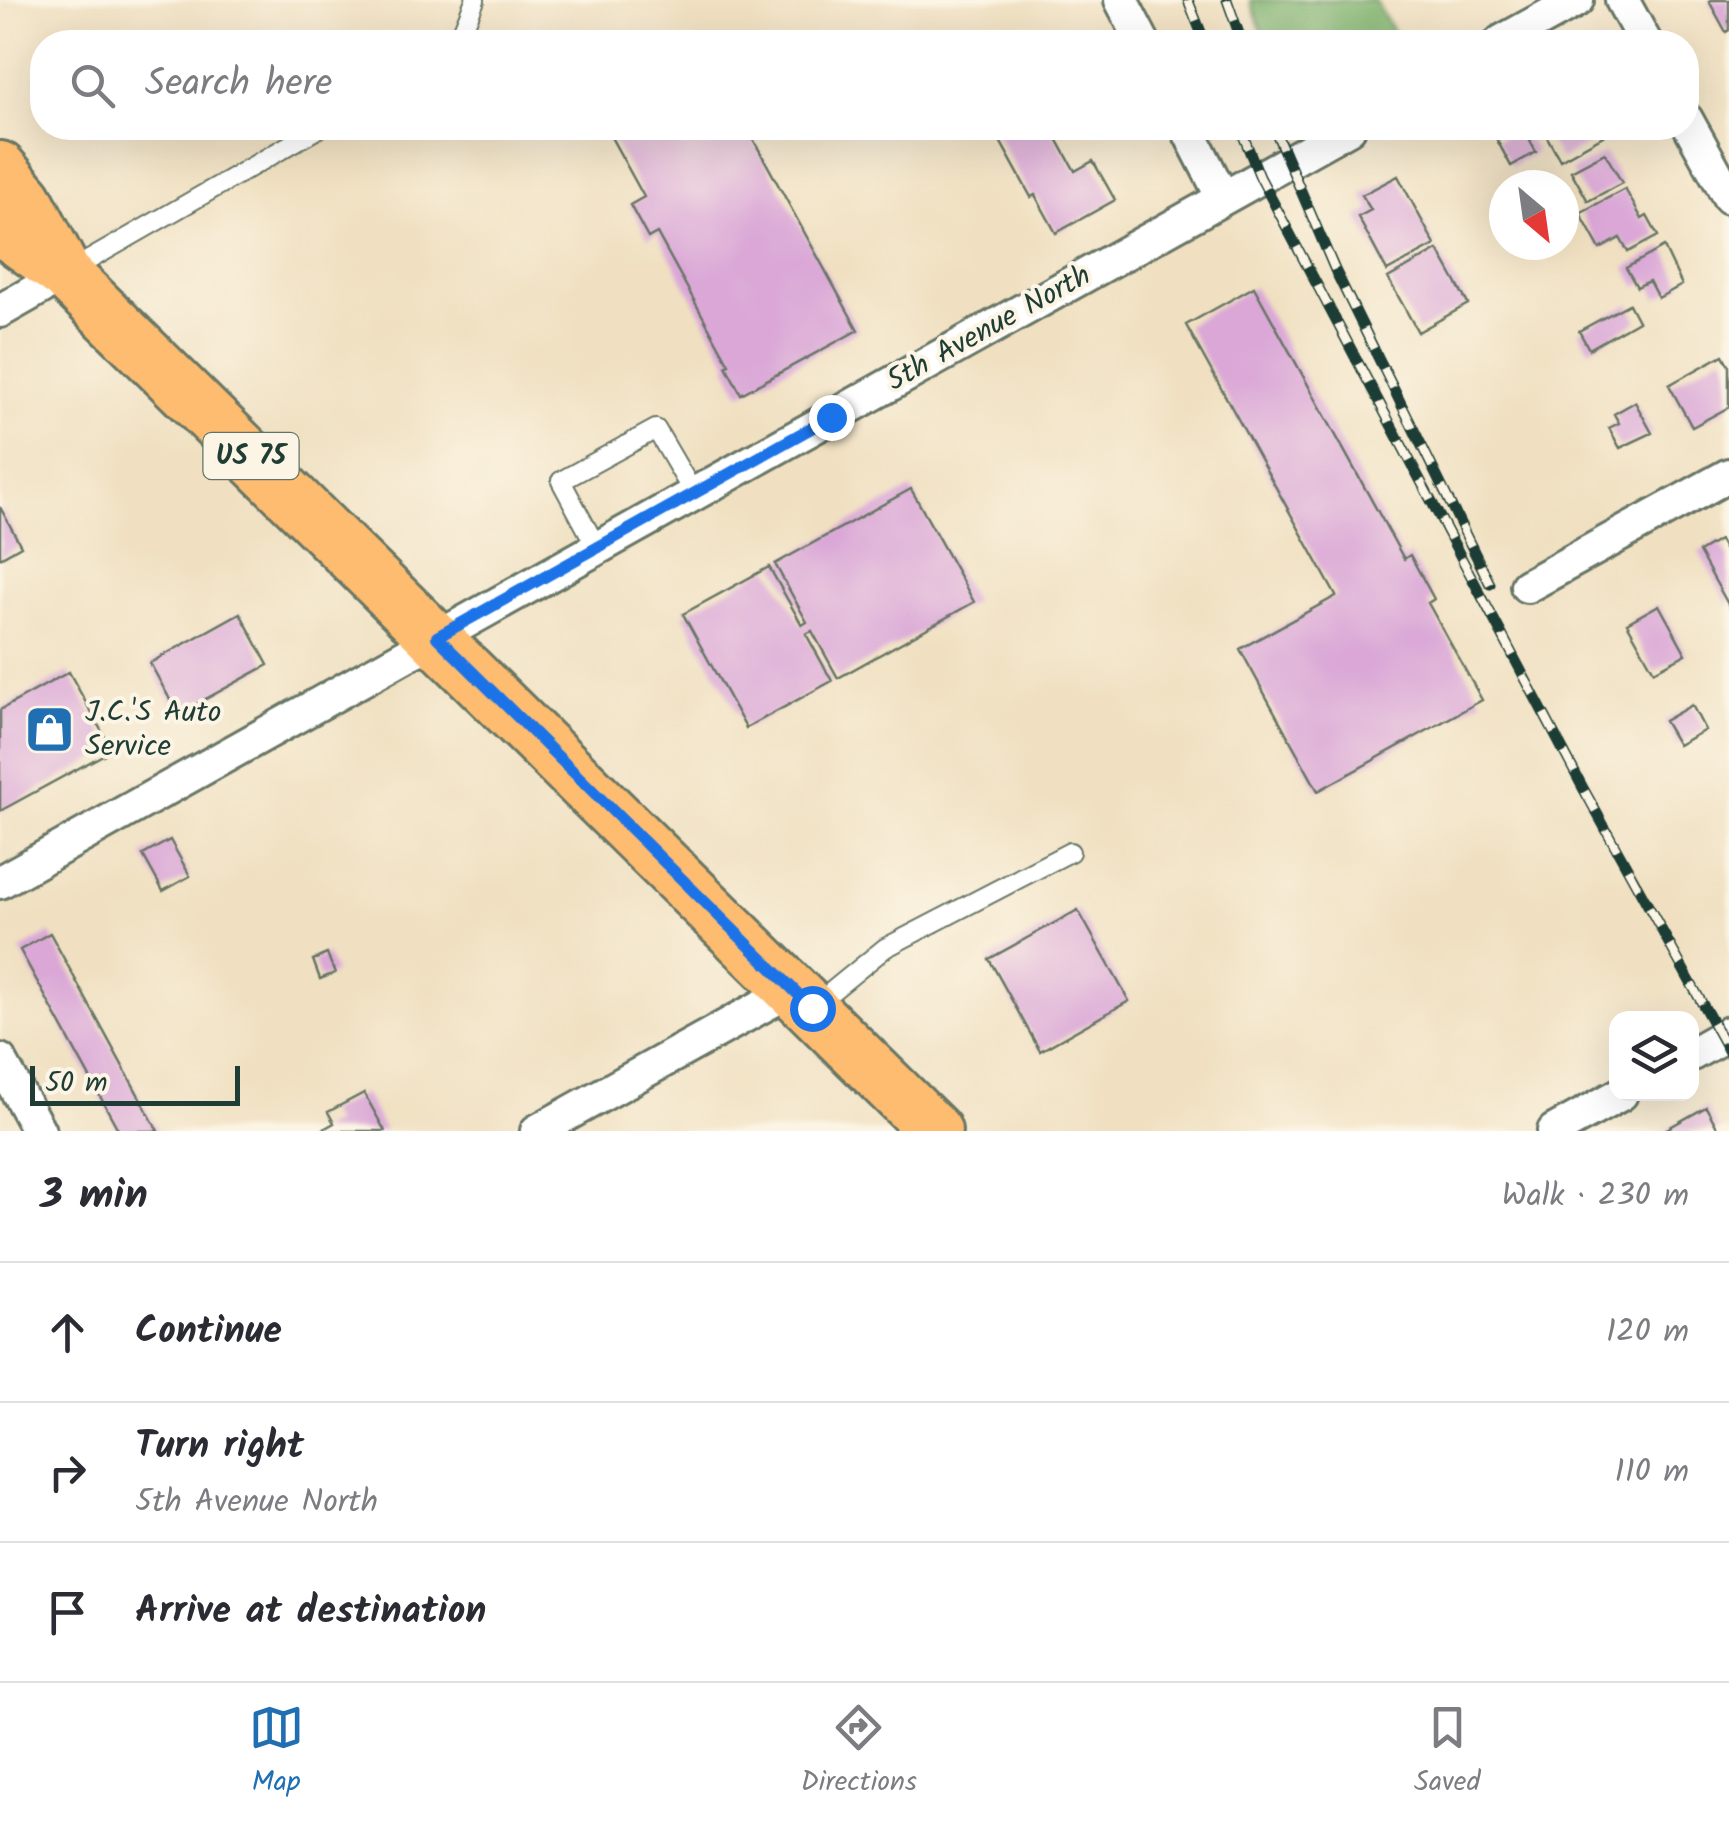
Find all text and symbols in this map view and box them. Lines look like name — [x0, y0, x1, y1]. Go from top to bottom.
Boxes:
search box — [30, 30, 1699, 140]
text: Search here — [145, 55, 332, 115]
icon: search — [65, 58, 120, 113]
north arrow — [1489, 170, 1579, 260]
street label: 5th Avenue North — [878, 253, 1100, 405]
route end — [809, 395, 855, 441]
road number: US 75 — [204, 433, 298, 479]
place label: J.C.'S Auto Service — [85, 689, 221, 771]
shop icon: J.C.'S Auto Service — [24, 704, 76, 756]
route start — [790, 986, 836, 1032]
map controls — [1609, 1011, 1699, 1101]
button: layers — [1609, 1011, 1699, 1101]
scale bar — [30, 1061, 240, 1106]
text: 50 m — [45, 1061, 108, 1106]
text: 3 min — [40, 1163, 148, 1230]
text: Walk · 230 m — [1502, 1171, 1689, 1222]
text: Continue — [135, 1302, 282, 1362]
icon: ahead — [40, 1305, 95, 1360]
text: 120 m — [1606, 1307, 1689, 1358]
text: Turn right — [135, 1417, 304, 1477]
icon: right — [40, 1445, 95, 1500]
text: 110 m — [1615, 1447, 1689, 1498]
text: 5th Avenue North — [135, 1477, 378, 1528]
text: Arrive at destination — [135, 1582, 486, 1642]
icon: arrive — [40, 1585, 95, 1640]
tab: Map — [249, 1700, 304, 1805]
tab: Directions — [801, 1700, 917, 1805]
tab: Saved — [1414, 1700, 1480, 1805]

